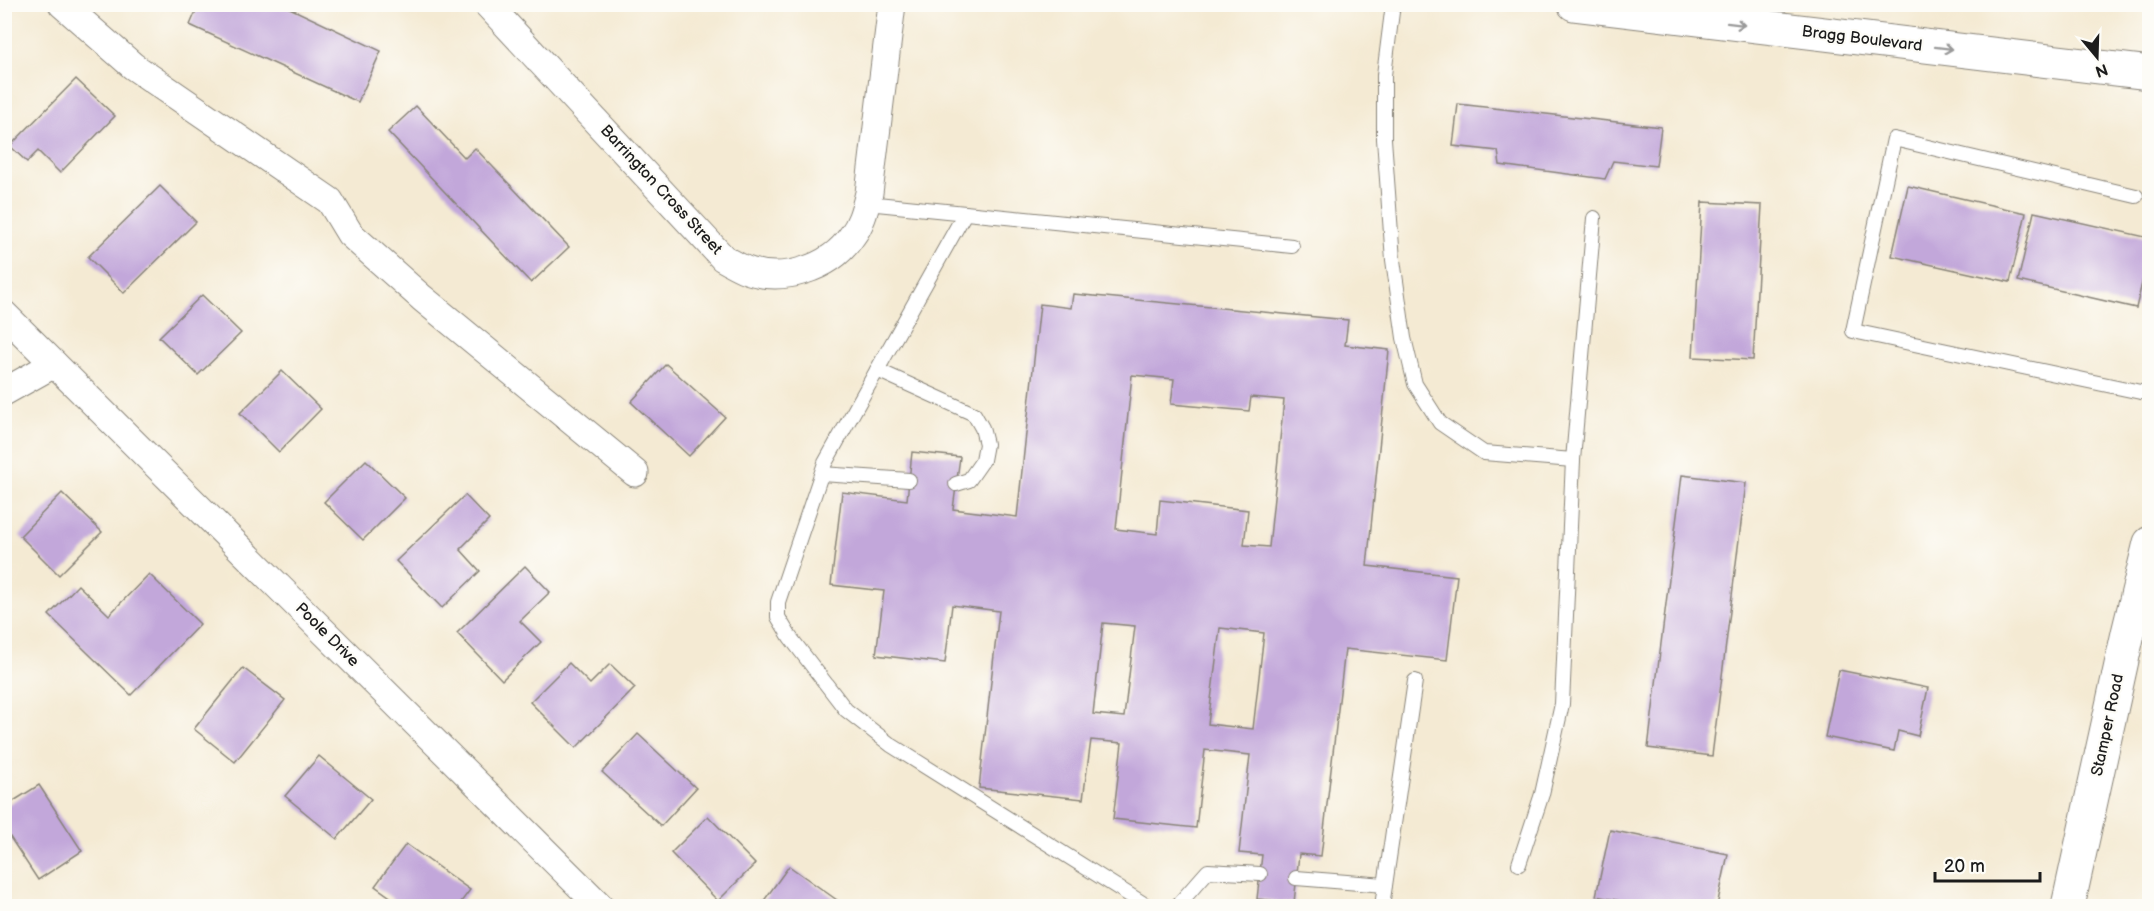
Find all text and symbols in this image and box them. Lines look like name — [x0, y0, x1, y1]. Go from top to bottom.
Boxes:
one-way arrow — [1726, 18, 1746, 29]
street label: Bragg Boulevard — [1801, 22, 1923, 56]
north arrow — [2067, 27, 2127, 87]
one-way arrow — [1933, 43, 1953, 54]
text: N — [2093, 59, 2110, 81]
street label: Barrington Cross Street — [596, 121, 726, 259]
street label: Poole Drive — [291, 599, 363, 671]
street label: Stamper Road — [2088, 672, 2128, 778]
scale bar — [1935, 845, 2040, 883]
text: 20 m — [1944, 856, 1985, 877]

